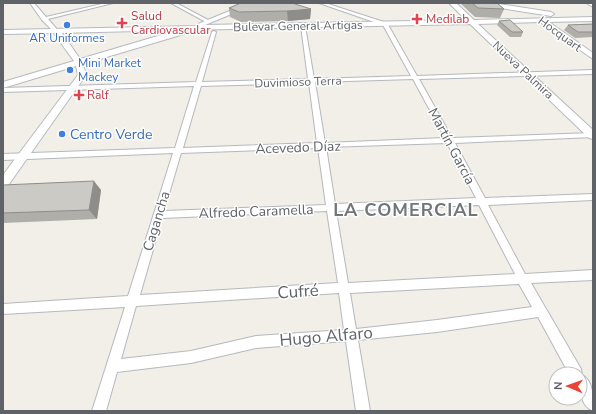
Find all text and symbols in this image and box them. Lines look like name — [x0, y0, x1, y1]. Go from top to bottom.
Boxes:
place label: Salud Cardiovascular — [131, 8, 211, 38]
place label: Medilab — [426, 11, 469, 27]
marker: Medilab — [411, 13, 423, 25]
street label: Hocquart — [535, 13, 586, 56]
marker: Salud Cardiovascular — [116, 17, 128, 29]
street label: Bulevar General Artigas — [233, 17, 363, 35]
marker: AR Uniformes — [62, 20, 72, 30]
place label: AR Uniformes — [29, 30, 105, 46]
street label: Nueva Palmira — [489, 37, 557, 103]
place label: Mini Market Mackey — [78, 55, 142, 85]
marker: Mini Market Mackey — [65, 65, 75, 75]
street label: Duvimioso Terra — [254, 72, 342, 92]
place label: Ralf — [87, 87, 110, 103]
marker: Ralf — [74, 90, 84, 100]
street label: Martín García — [423, 105, 480, 188]
place label: Centro Verde — [70, 125, 152, 144]
marker: Centro Verde — [57, 129, 67, 139]
street label: Acevedo Díaz — [255, 136, 342, 158]
street label: Cagancha — [138, 189, 175, 254]
district label: LA COMERCIAL — [333, 198, 479, 222]
street label: Alfredo Caramella — [198, 200, 314, 223]
street label: Cufré — [277, 279, 320, 304]
street label: Hugo Alfaro — [278, 321, 374, 352]
north arrow — [548, 366, 588, 406]
text: N — [551, 381, 566, 390]

